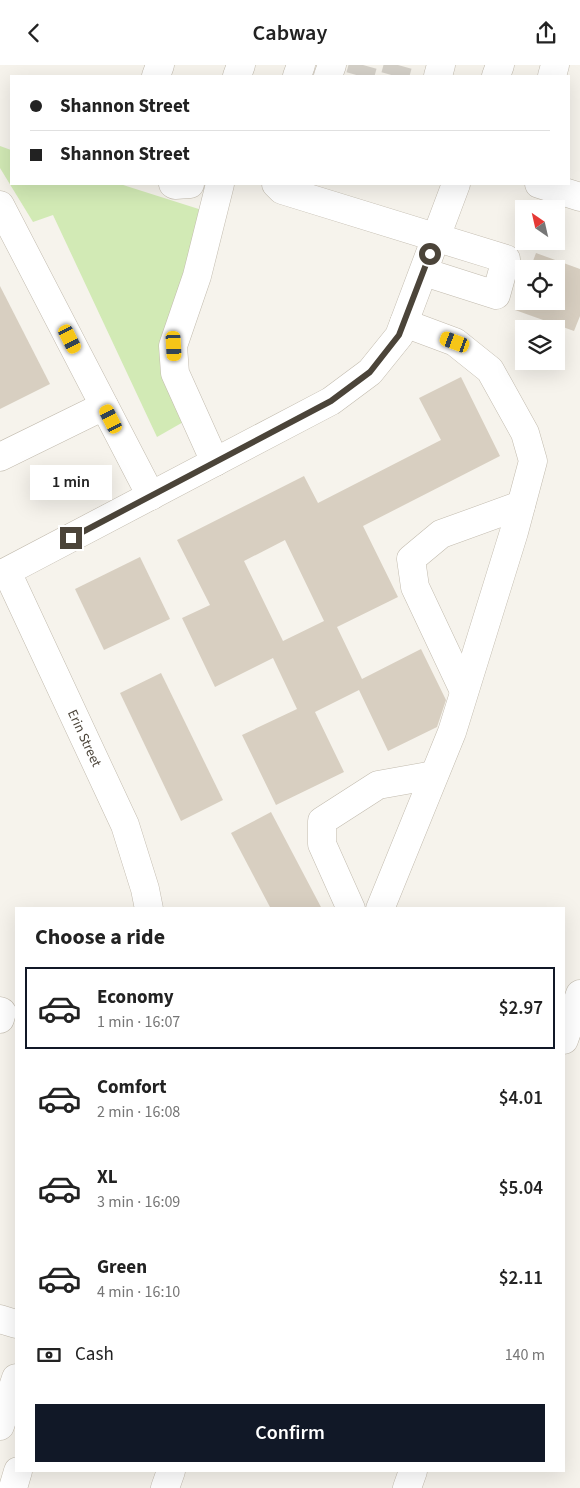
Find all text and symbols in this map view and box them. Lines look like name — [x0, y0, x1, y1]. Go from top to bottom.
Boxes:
text: Cabway — [253, 17, 327, 49]
icon: back — [20, 19, 48, 47]
icon: share — [532, 19, 560, 47]
text: Shannon Street — [60, 93, 190, 120]
text: Shannon Street — [60, 141, 190, 168]
north arrow — [515, 200, 565, 250]
map controls — [515, 200, 565, 370]
route start — [419, 243, 441, 265]
button: locate — [515, 260, 565, 310]
button: layers — [515, 320, 565, 370]
car — [56, 322, 83, 356]
car — [438, 330, 471, 354]
car — [165, 331, 182, 361]
car — [97, 402, 124, 436]
callout: 1 min — [30, 465, 112, 501]
text: 1 min — [52, 471, 90, 493]
route end — [60, 527, 82, 549]
street label: Erin Street — [62, 706, 106, 771]
text: Choose a ride — [35, 921, 165, 953]
text: Economy — [97, 984, 174, 1011]
icon: car — [37, 986, 82, 1031]
text: $2.97 — [499, 995, 543, 1022]
text: 1 min · 16:07 — [97, 1011, 180, 1033]
text: Comfort — [97, 1074, 167, 1101]
icon: car — [37, 1076, 82, 1121]
text: $4.01 — [499, 1085, 543, 1112]
text: 2 min · 16:08 — [97, 1101, 180, 1123]
text: XL — [97, 1164, 118, 1191]
icon: car — [37, 1166, 82, 1211]
text: $5.04 — [499, 1175, 543, 1202]
text: 3 min · 16:09 — [97, 1191, 180, 1213]
text: Green — [97, 1254, 147, 1281]
icon: car — [37, 1256, 82, 1301]
text: $2.11 — [499, 1265, 543, 1292]
text: 4 min · 16:10 — [97, 1281, 180, 1303]
icon: cash — [35, 1341, 63, 1369]
text: Cash — [75, 1341, 114, 1368]
text: 140 m — [505, 1344, 545, 1366]
button: Confirm — [35, 1404, 545, 1462]

